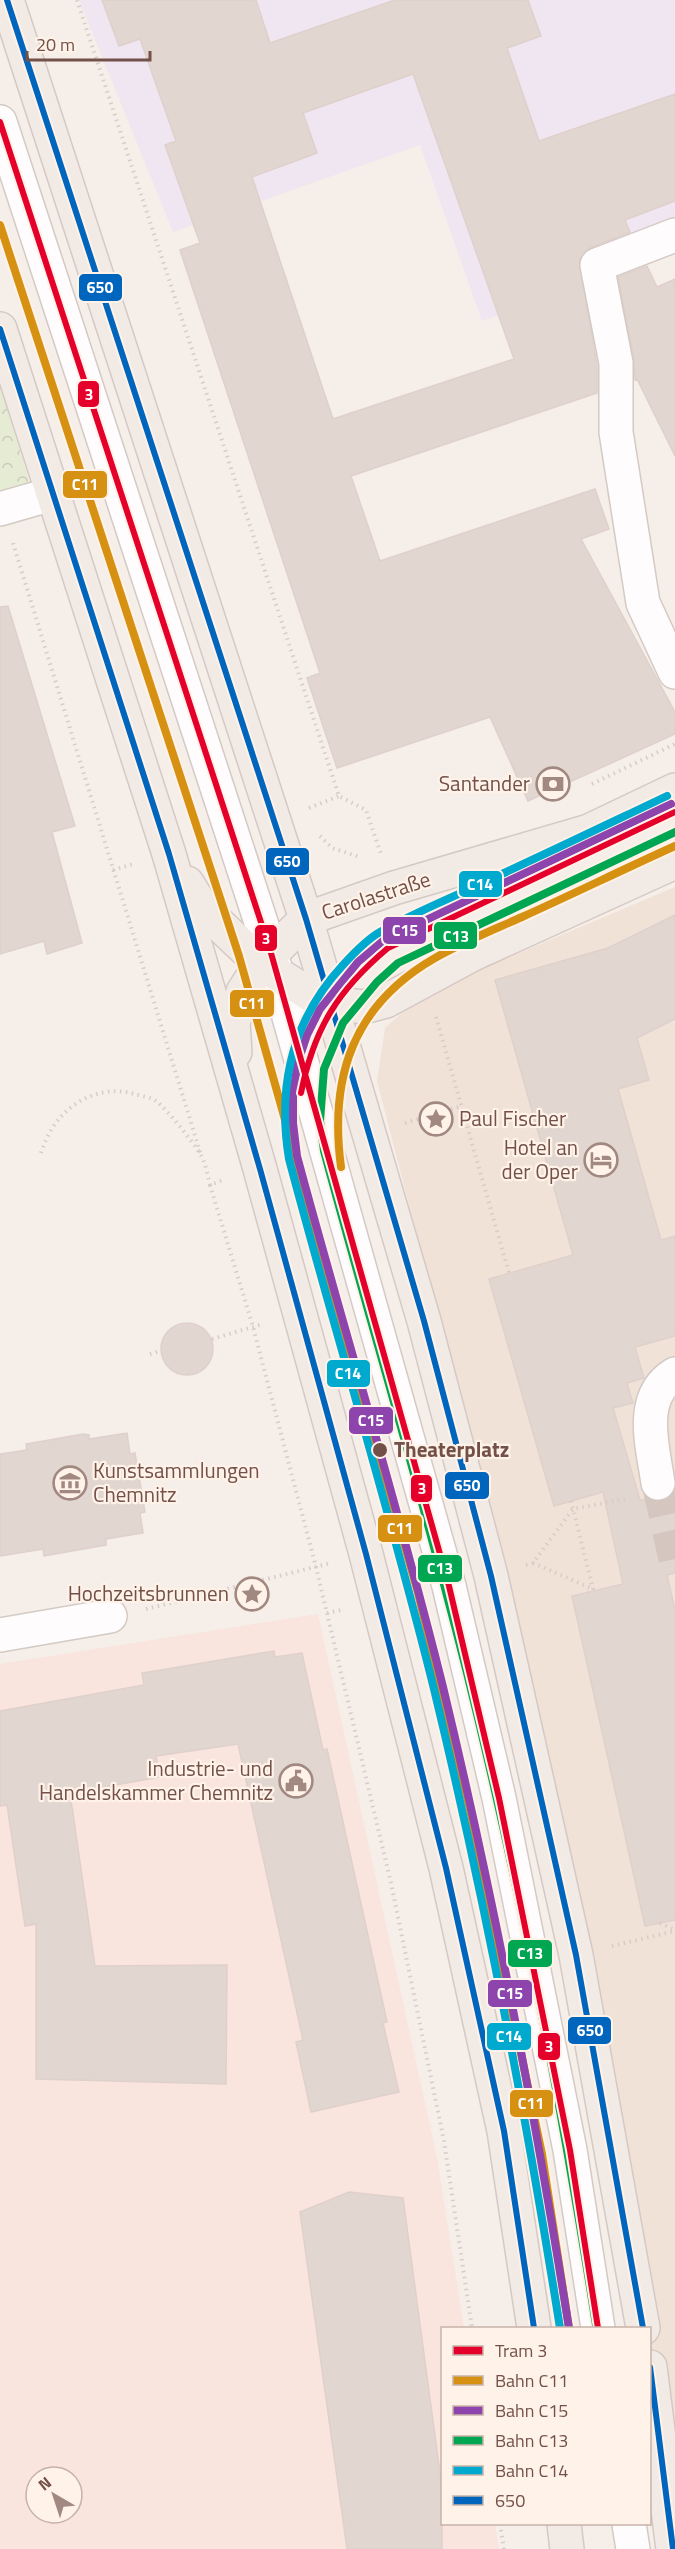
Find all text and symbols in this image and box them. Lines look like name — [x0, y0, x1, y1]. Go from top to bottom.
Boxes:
scale bar — [27, 24, 150, 62]
text: 20 m — [36, 31, 75, 58]
line badge: 650 — [78, 273, 123, 302]
text: 650 — [87, 275, 113, 299]
line badge: 3 — [77, 380, 100, 408]
text: 3 — [85, 382, 93, 406]
line badge: C11 — [62, 470, 108, 499]
text: C11 — [72, 472, 98, 496]
bank icon: Santander — [535, 766, 571, 802]
place label: Santander — [439, 767, 530, 799]
line badge: 650 — [265, 847, 310, 876]
text: 650 — [274, 849, 300, 873]
street label: Carolastraße — [317, 862, 434, 928]
line badge: C14 — [458, 870, 503, 898]
text: C14 — [467, 872, 493, 896]
line badge: C15 — [382, 916, 427, 945]
text: C15 — [392, 918, 418, 942]
line badge: C13 — [433, 921, 478, 950]
line badge: 3 — [254, 924, 278, 952]
text: C13 — [443, 924, 469, 948]
text: 3 — [262, 926, 270, 950]
line badge: C11 — [229, 989, 275, 1018]
text: C11 — [239, 991, 265, 1015]
place icon: Paul Fischer — [418, 1101, 454, 1137]
place label: Paul Fischer — [459, 1102, 566, 1134]
place label: Hotel an der Oper — [502, 1131, 578, 1187]
hotel icon: Hotel an der Oper — [583, 1142, 619, 1178]
line badge: C14 — [326, 1359, 371, 1388]
text: C14 — [335, 1361, 361, 1385]
line badge: C15 — [348, 1406, 394, 1435]
text: C15 — [358, 1408, 384, 1432]
place label: Theaterplatz — [394, 1433, 509, 1465]
marker: Theaterplatz — [371, 1441, 389, 1459]
place label: Kunstsammlungen Chemnitz — [93, 1454, 260, 1510]
museum icon: Kunstsammlungen Chemnitz — [52, 1465, 88, 1501]
line badge: 650 — [444, 1471, 490, 1500]
text: 650 — [454, 1473, 480, 1497]
line badge: 3 — [410, 1474, 433, 1503]
text: 3 — [418, 1476, 426, 1500]
line badge: C11 — [377, 1514, 423, 1543]
text: C11 — [387, 1516, 413, 1540]
line badge: C13 — [417, 1554, 463, 1583]
text: C13 — [427, 1556, 453, 1580]
place icon: Hochzeitsbrunnen — [234, 1576, 270, 1612]
place label: Hochzeitsbrunnen — [68, 1577, 229, 1609]
place label: Industrie- und Handelskammer Chemnitz — [39, 1752, 273, 1808]
public building icon: Industrie- und Handelskammer Chemnitz — [278, 1763, 314, 1799]
line badge: C13 — [507, 1939, 553, 1968]
text: C13 — [517, 1941, 543, 1965]
line badge: C15 — [487, 1979, 533, 2008]
text: C15 — [497, 1981, 523, 2005]
line badge: 650 — [567, 2016, 612, 2045]
text: 650 — [577, 2018, 603, 2042]
line badge: C14 — [486, 2022, 532, 2051]
text: C14 — [496, 2024, 522, 2048]
line badge: 3 — [537, 2032, 561, 2061]
text: 3 — [545, 2034, 553, 2058]
line badge: C11 — [509, 2089, 554, 2118]
text: C11 — [518, 2091, 544, 2115]
legend — [441, 2327, 651, 2525]
text: Tram 3 — [495, 2337, 547, 2364]
text: Bahn C11 — [495, 2367, 568, 2394]
text: Bahn C15 — [495, 2397, 568, 2424]
text: Bahn C13 — [495, 2427, 568, 2454]
text: Bahn C14 — [495, 2457, 568, 2484]
north arrow — [24, 2465, 84, 2525]
text: N — [33, 2471, 56, 2496]
text: 650 — [495, 2487, 525, 2514]

